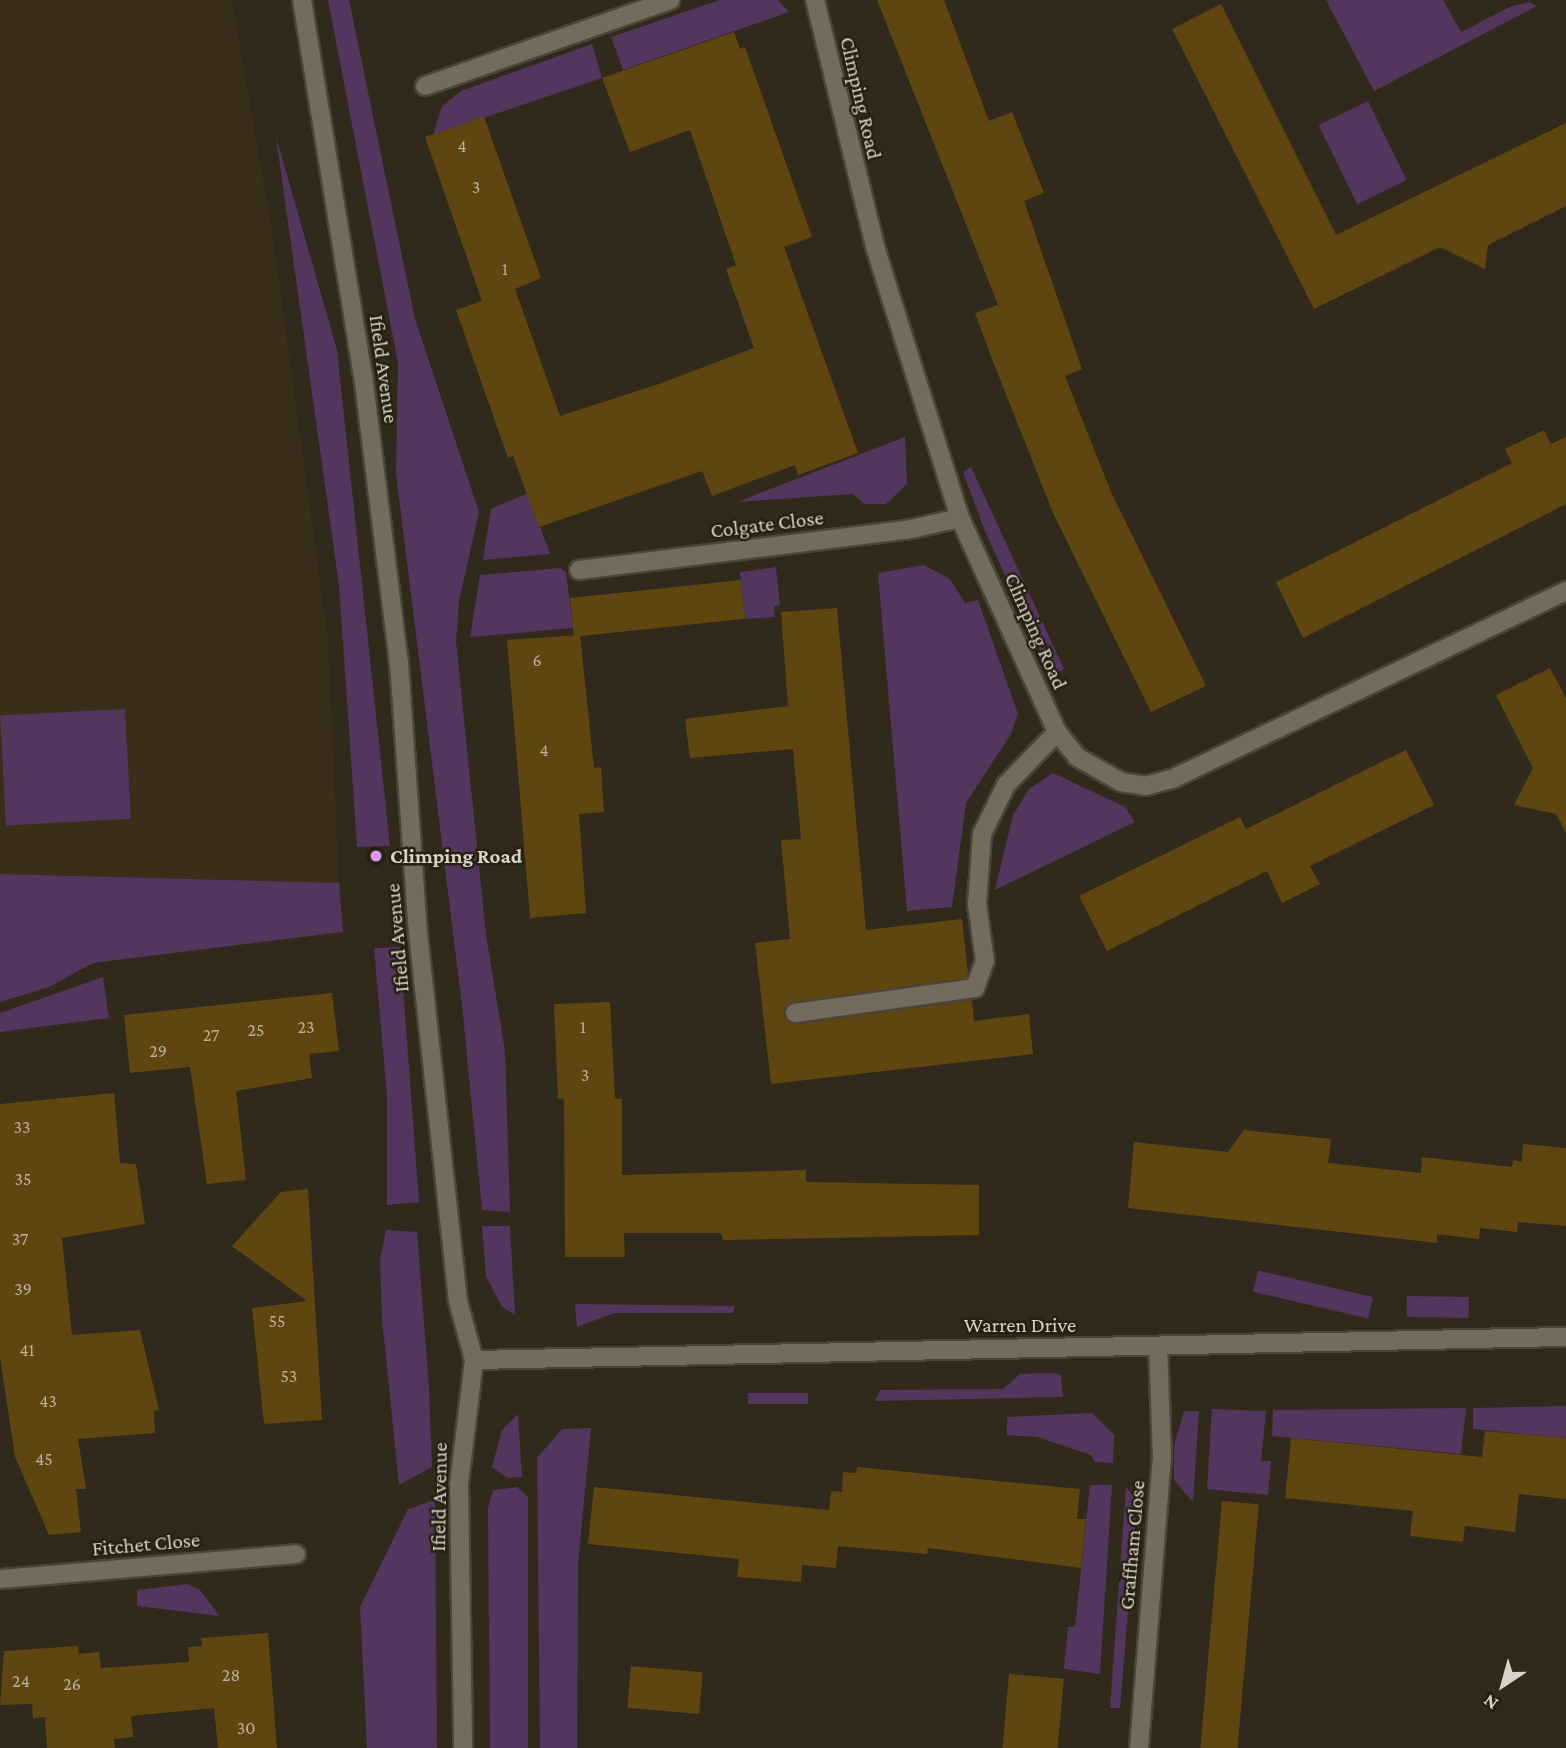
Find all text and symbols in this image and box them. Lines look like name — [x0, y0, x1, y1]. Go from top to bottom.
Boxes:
street label: Climping Road — [835, 34, 887, 162]
house number: 4 — [457, 135, 467, 157]
house number: 3 — [472, 176, 480, 198]
house number: 1 — [502, 258, 508, 280]
street label: Ifield Avenue — [364, 313, 404, 425]
street label: Colgate Close — [709, 505, 825, 543]
street label: Climping Road — [999, 569, 1073, 693]
house number: 6 — [532, 649, 542, 671]
house number: 4 — [539, 739, 549, 761]
place label: Climping Road — [390, 843, 522, 869]
marker: Climping Road — [368, 848, 384, 864]
street label: Ifield Avenue — [380, 883, 414, 993]
house number: 23 — [297, 1016, 315, 1038]
house number: 1 — [580, 1016, 586, 1038]
house number: 25 — [247, 1019, 265, 1041]
house number: 27 — [203, 1024, 219, 1046]
house number: 29 — [149, 1040, 167, 1062]
house number: 3 — [581, 1064, 589, 1086]
house number: 33 — [14, 1116, 30, 1138]
house number: 35 — [14, 1168, 32, 1190]
house number: 37 — [12, 1228, 28, 1250]
house number: 39 — [14, 1278, 32, 1300]
house number: 55 — [269, 1310, 285, 1332]
street label: Warren Drive — [964, 1312, 1076, 1338]
house number: 41 — [19, 1339, 35, 1361]
house number: 53 — [281, 1365, 297, 1387]
house number: 43 — [39, 1390, 57, 1412]
street label: Ifield Avenue — [425, 1442, 453, 1552]
house number: 45 — [35, 1448, 53, 1470]
street label: Graffham Close — [1114, 1479, 1150, 1611]
street label: Fitchet Close — [91, 1527, 201, 1561]
north arrow — [1468, 1650, 1538, 1720]
house number: 28 — [222, 1664, 240, 1686]
house number: 24 — [12, 1670, 30, 1692]
house number: 26 — [63, 1673, 81, 1695]
text: N — [1479, 1690, 1502, 1715]
house number: 30 — [237, 1717, 255, 1739]

